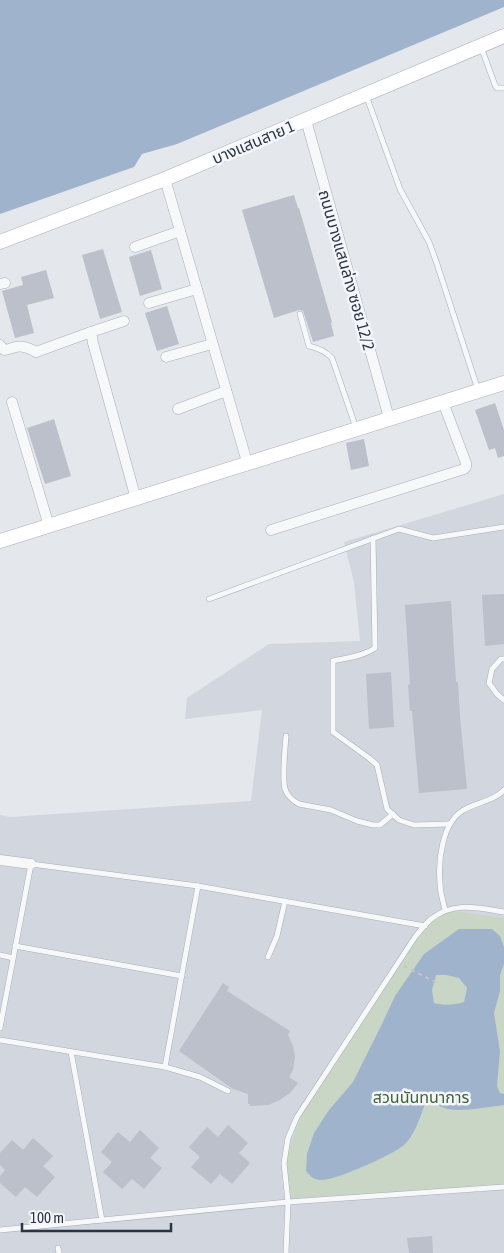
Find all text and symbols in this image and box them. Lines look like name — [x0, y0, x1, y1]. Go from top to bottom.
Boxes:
street label: บางแสนสาย 1 — [209, 117, 297, 167]
street label: ถนนบางแสนล่าง ซอย 12/2 — [315, 188, 379, 352]
park label: สวนนันทนาการ — [373, 1088, 469, 1106]
scale bar — [22, 1200, 171, 1232]
text: 100 m — [30, 1209, 64, 1226]

